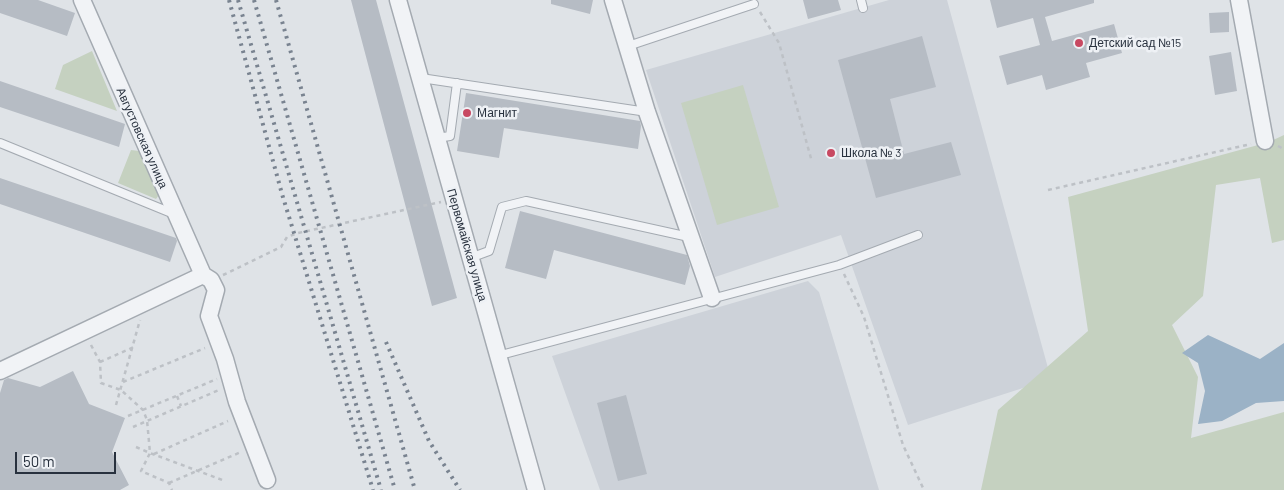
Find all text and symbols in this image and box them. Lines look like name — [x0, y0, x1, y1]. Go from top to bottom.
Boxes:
place label: Детский сад №15 — [1089, 36, 1181, 50]
marker: Детский сад №15 — [1073, 37, 1085, 49]
street label: Августовская улица — [113, 85, 171, 191]
place label: Магнит — [477, 106, 517, 120]
marker: Магнит — [461, 107, 473, 119]
place label: Школа № 3 — [841, 146, 901, 160]
marker: Школа № 3 — [825, 147, 837, 159]
street label: Первомайская улица — [444, 187, 490, 303]
scale bar — [18, 442, 119, 474]
text: 50 m — [23, 452, 55, 470]

